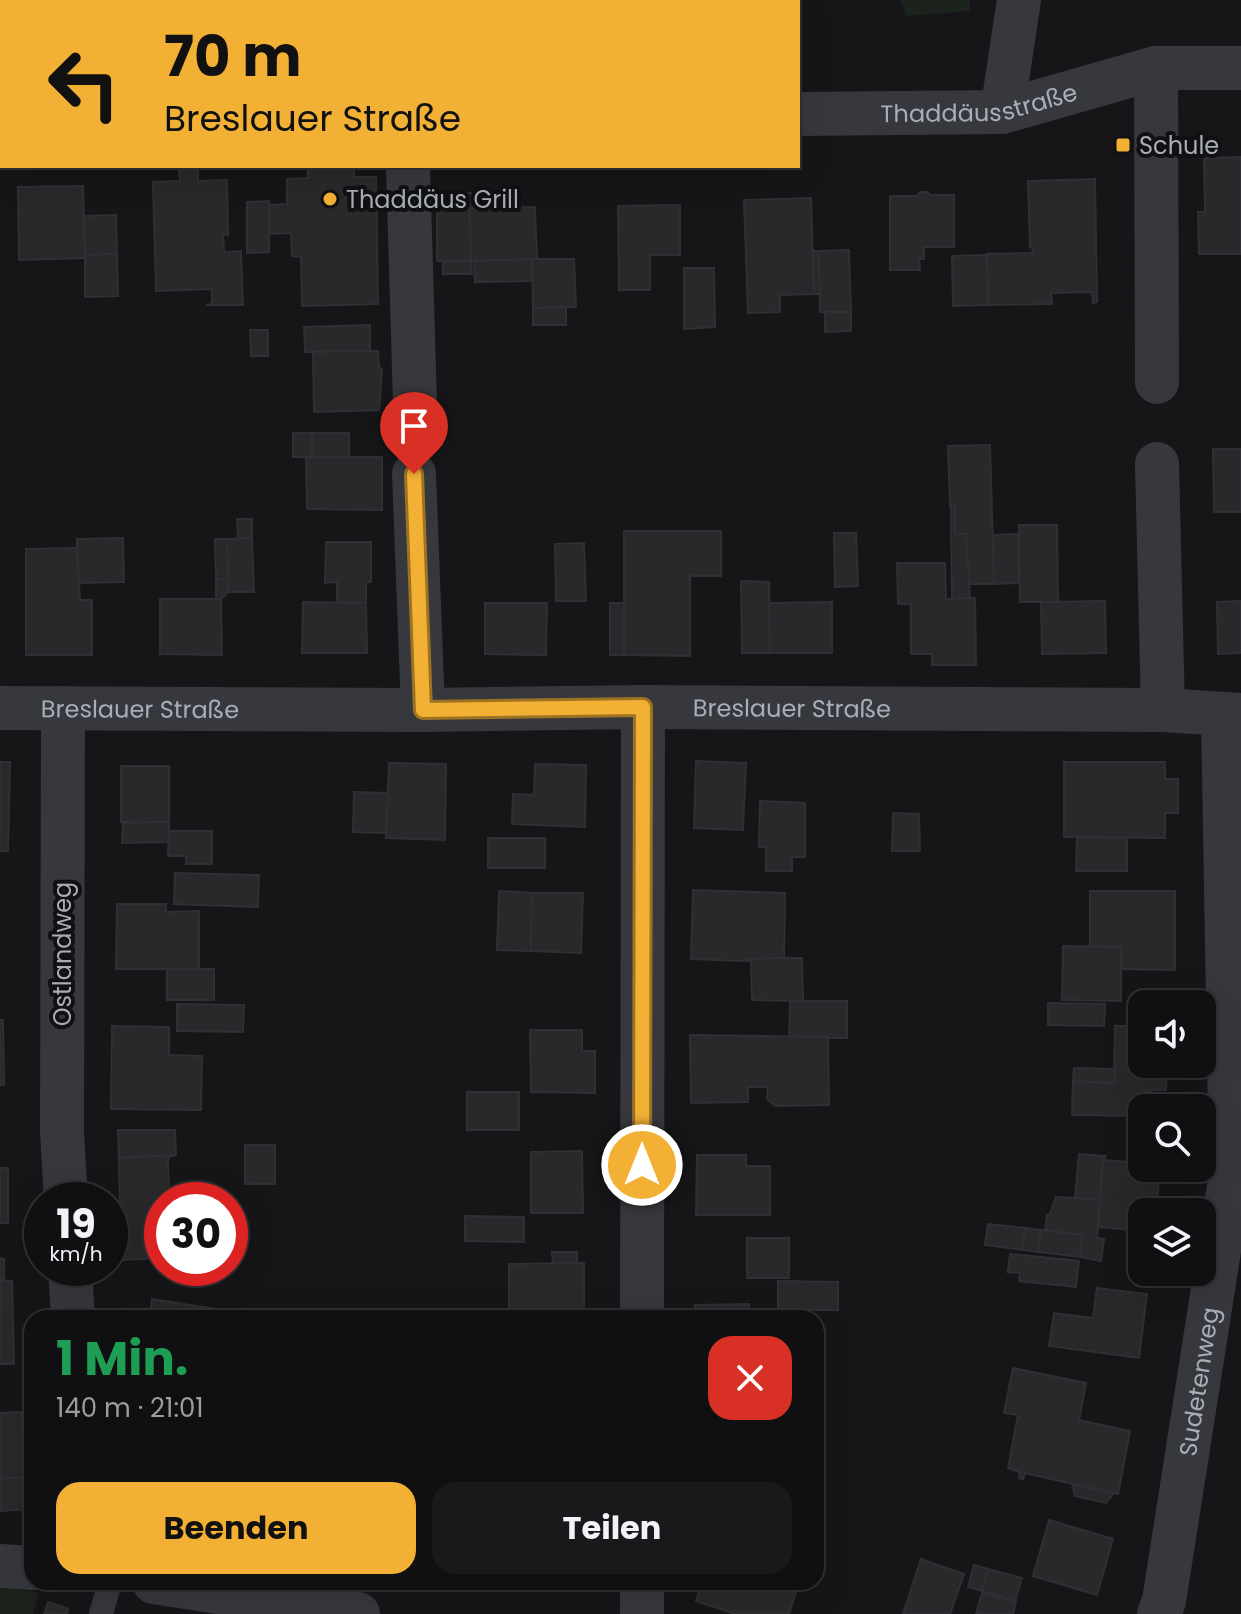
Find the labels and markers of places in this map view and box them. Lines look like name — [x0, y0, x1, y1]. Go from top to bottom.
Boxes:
place label: Schule — [1139, 129, 1219, 162]
marker: Schule — [1114, 136, 1132, 154]
place label: Thaddäus Grill — [346, 183, 519, 216]
marker: Thaddäus Grill — [321, 190, 339, 208]
pin — [380, 392, 448, 474]

